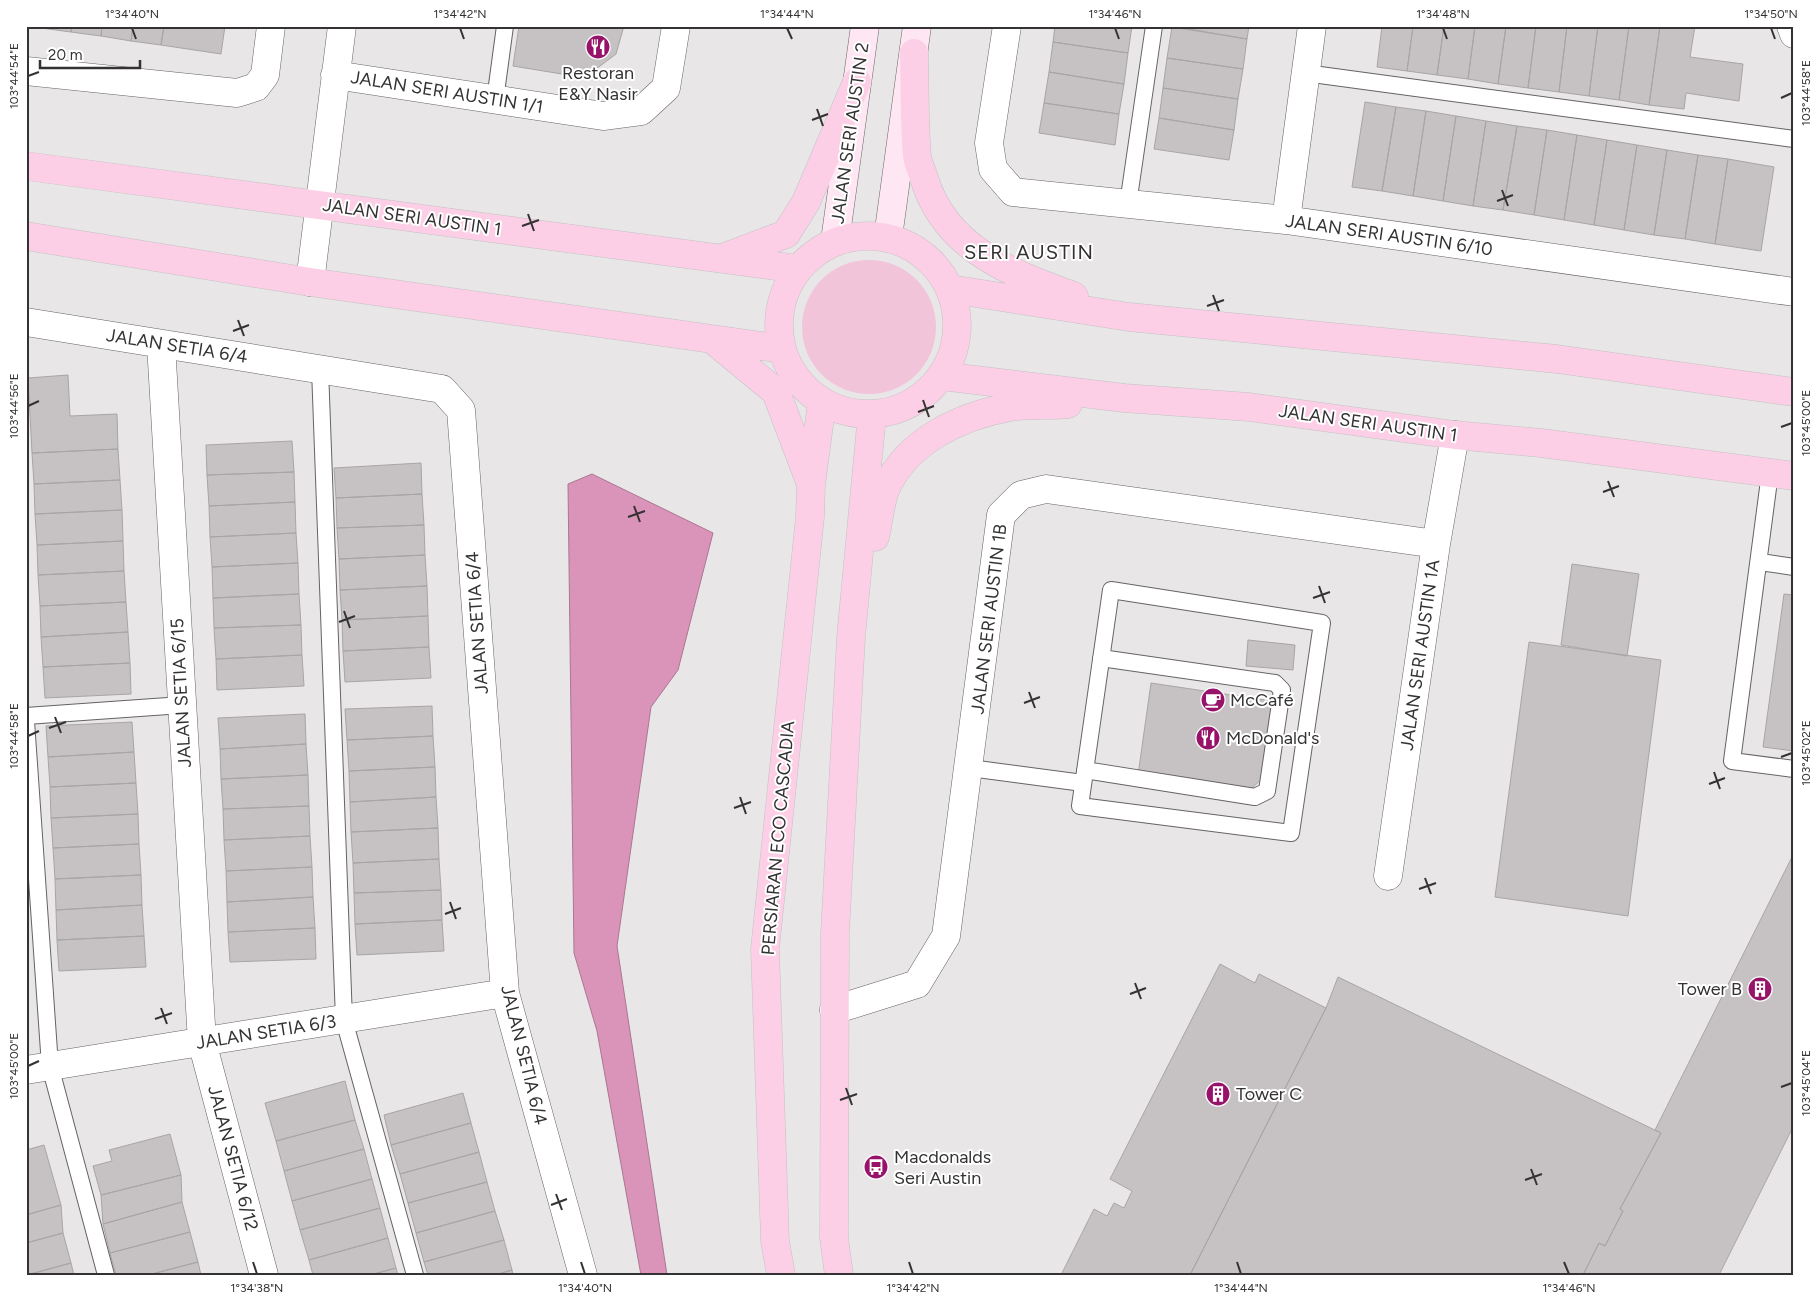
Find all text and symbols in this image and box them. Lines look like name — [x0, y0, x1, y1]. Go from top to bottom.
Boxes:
text: 1°34'40"N — [105, 7, 159, 21]
text: 1°34'42"N — [433, 7, 487, 21]
text: 1°34'44"N — [760, 7, 814, 21]
text: 1°34'46"N — [1088, 7, 1142, 21]
text: 1°34'48"N — [1416, 7, 1470, 21]
text: 1°34'50"N — [1744, 7, 1798, 21]
restaurant icon: Restoran E&Y Nasir — [585, 34, 611, 60]
scale bar — [40, 38, 140, 70]
street label: JALAN SERI AUSTIN 2 — [826, 41, 874, 225]
text: 103°44'54"E — [7, 43, 21, 109]
text: 20 m — [48, 46, 82, 64]
text: 103°44'58"E — [1799, 60, 1813, 126]
place label: Restoran E&Y Nasir — [558, 62, 638, 105]
street label: JALAN SERI AUSTIN 1/1 — [349, 66, 545, 118]
street label: JALAN SERI AUSTIN 1 — [321, 194, 503, 240]
street label: JALAN SERI AUSTIN 6/10 — [1284, 210, 1494, 260]
district label: SERI AUSTIN — [964, 240, 1094, 264]
street label: JALAN SETIA 6/4 — [105, 324, 249, 368]
text: 103°44'56"E — [7, 373, 21, 439]
text: 103°45'00"E — [1799, 390, 1813, 456]
street label: JALAN SERI AUSTIN 1 — [1277, 400, 1459, 446]
street label: JALAN SERI AUSTIN 1B — [966, 523, 1012, 715]
street label: JALAN SETIA 6/4 — [461, 551, 493, 695]
street label: JALAN SERI AUSTIN 1A — [1396, 558, 1444, 752]
street label: JALAN SETIA 6/15 — [166, 618, 196, 768]
cafe icon: McCafé — [1200, 687, 1226, 713]
place label: McCafé — [1230, 689, 1294, 711]
text: 103°44'58"E — [7, 703, 21, 769]
street label: PERSIARAN ECO CASCADIA — [757, 720, 799, 956]
text: 103°45'02"E — [1799, 720, 1813, 786]
restaurant icon: McDonald's — [1195, 725, 1221, 751]
place label: McDonald's — [1226, 727, 1320, 749]
building icon: Tower B — [1747, 976, 1773, 1002]
place label: Tower B — [1678, 978, 1742, 1000]
street label: JALAN SETIA 6/4 — [496, 983, 552, 1127]
street label: JALAN SETIA 6/3 — [194, 1010, 338, 1054]
text: 103°45'00"E — [7, 1033, 21, 1099]
text: 103°45'04"E — [1799, 1050, 1813, 1116]
building icon: Tower C — [1205, 1081, 1231, 1107]
street label: JALAN SETIA 6/12 — [203, 1083, 263, 1233]
place label: Tower C — [1236, 1083, 1302, 1105]
place label: Macdonalds Seri Austin — [894, 1146, 991, 1189]
bus stop icon: Macdonalds Seri Austin — [863, 1154, 889, 1180]
text: 1°34'38"N — [231, 1281, 283, 1295]
text: 1°34'40"N — [558, 1281, 612, 1295]
text: 1°34'42"N — [886, 1281, 940, 1295]
text: 1°34'44"N — [1214, 1281, 1268, 1295]
text: 1°34'46"N — [1542, 1281, 1596, 1295]

